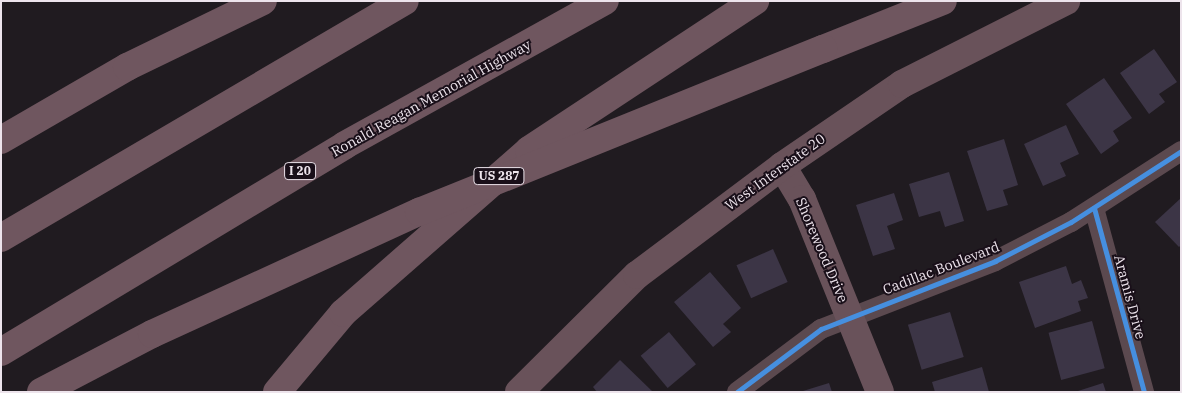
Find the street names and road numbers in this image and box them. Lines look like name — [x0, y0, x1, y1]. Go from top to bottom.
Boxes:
street label: Ronald Reagan Memorial Highway — [328, 36, 534, 160]
street label: West Interstate 20 — [722, 130, 828, 214]
road number: I 20 — [284, 162, 316, 180]
road number: US 287 — [473, 167, 525, 186]
street label: Shorewood Drive — [792, 195, 852, 305]
street label: Cadillac Boulevard — [880, 238, 1002, 298]
street label: Aramis Drive — [1111, 253, 1149, 341]

